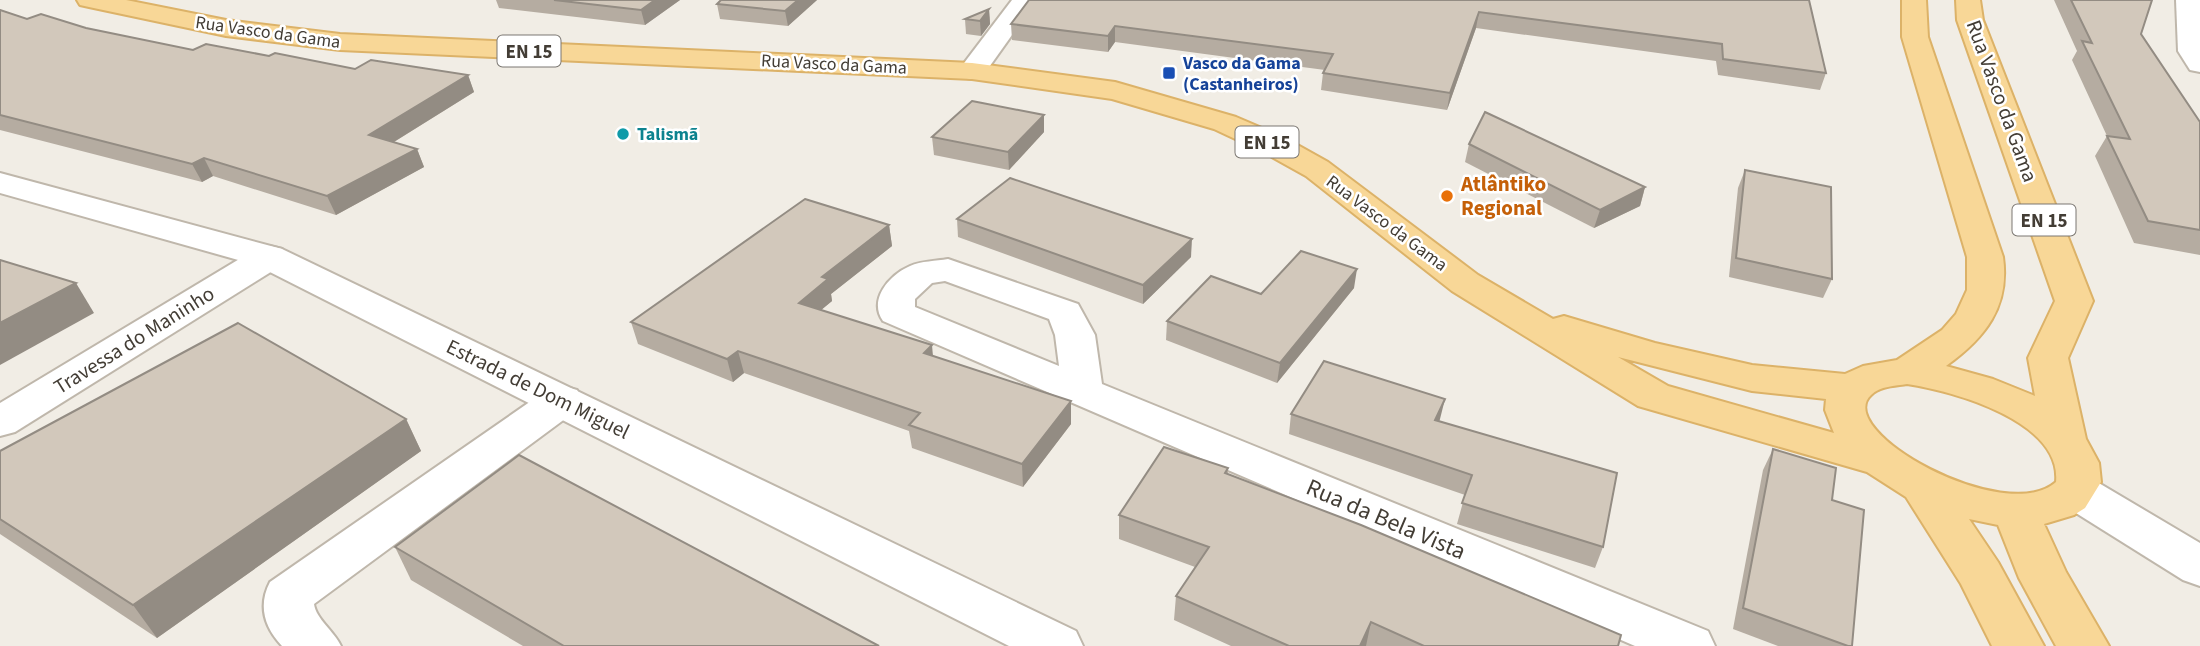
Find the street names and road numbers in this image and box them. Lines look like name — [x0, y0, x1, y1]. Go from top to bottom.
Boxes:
street label: Rua Vasco da Gama — [194, 10, 342, 55]
street label: Rua Vasco da Gama — [1959, 16, 2045, 186]
road number: EN 15 — [498, 36, 560, 66]
street label: Rua Vasco da Gama — [760, 48, 908, 81]
road number: EN 15 — [1236, 126, 1298, 158]
street label: Rua Vasco da Gama — [1321, 169, 1453, 277]
road number: EN 15 — [2012, 204, 2076, 235]
street label: Travessa do Maninho — [48, 278, 220, 402]
street label: Estrada de Dom Miguel — [441, 332, 635, 446]
street label: Rua da Bela Vista — [1301, 470, 1471, 569]

